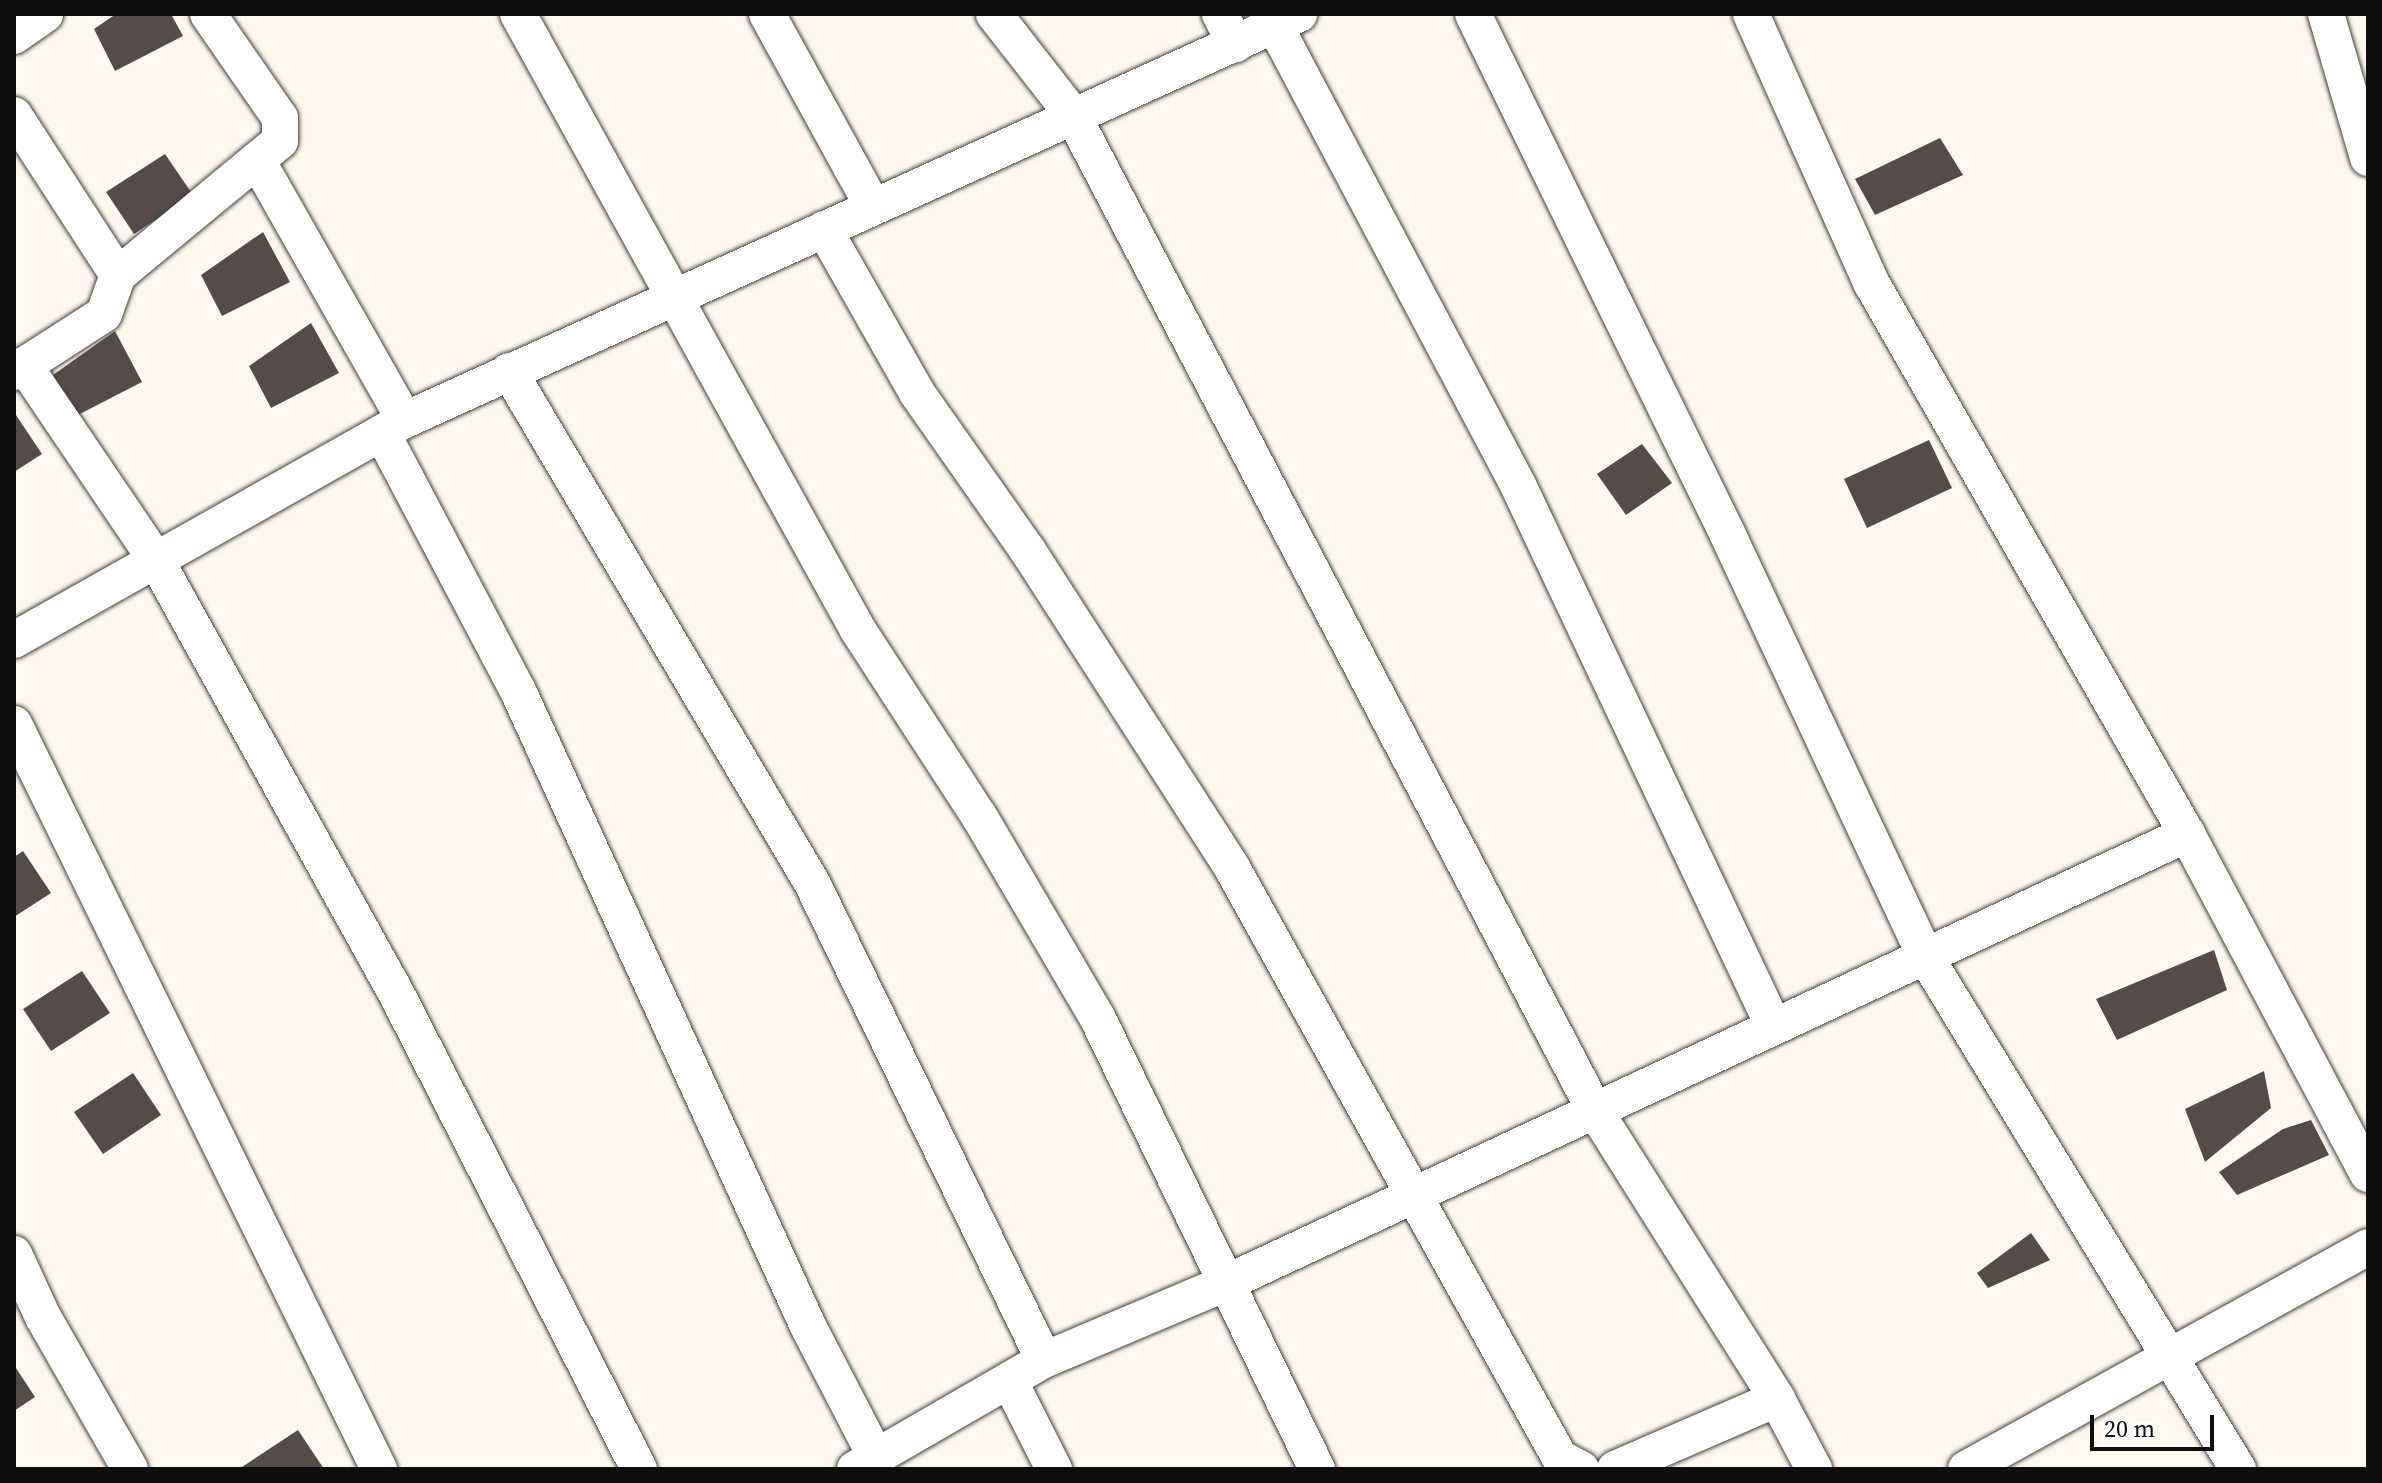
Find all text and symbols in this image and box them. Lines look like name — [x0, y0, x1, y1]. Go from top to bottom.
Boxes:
scale bar — [2094, 1399, 2218, 1449]
text: 20 m — [2104, 1412, 2155, 1445]

